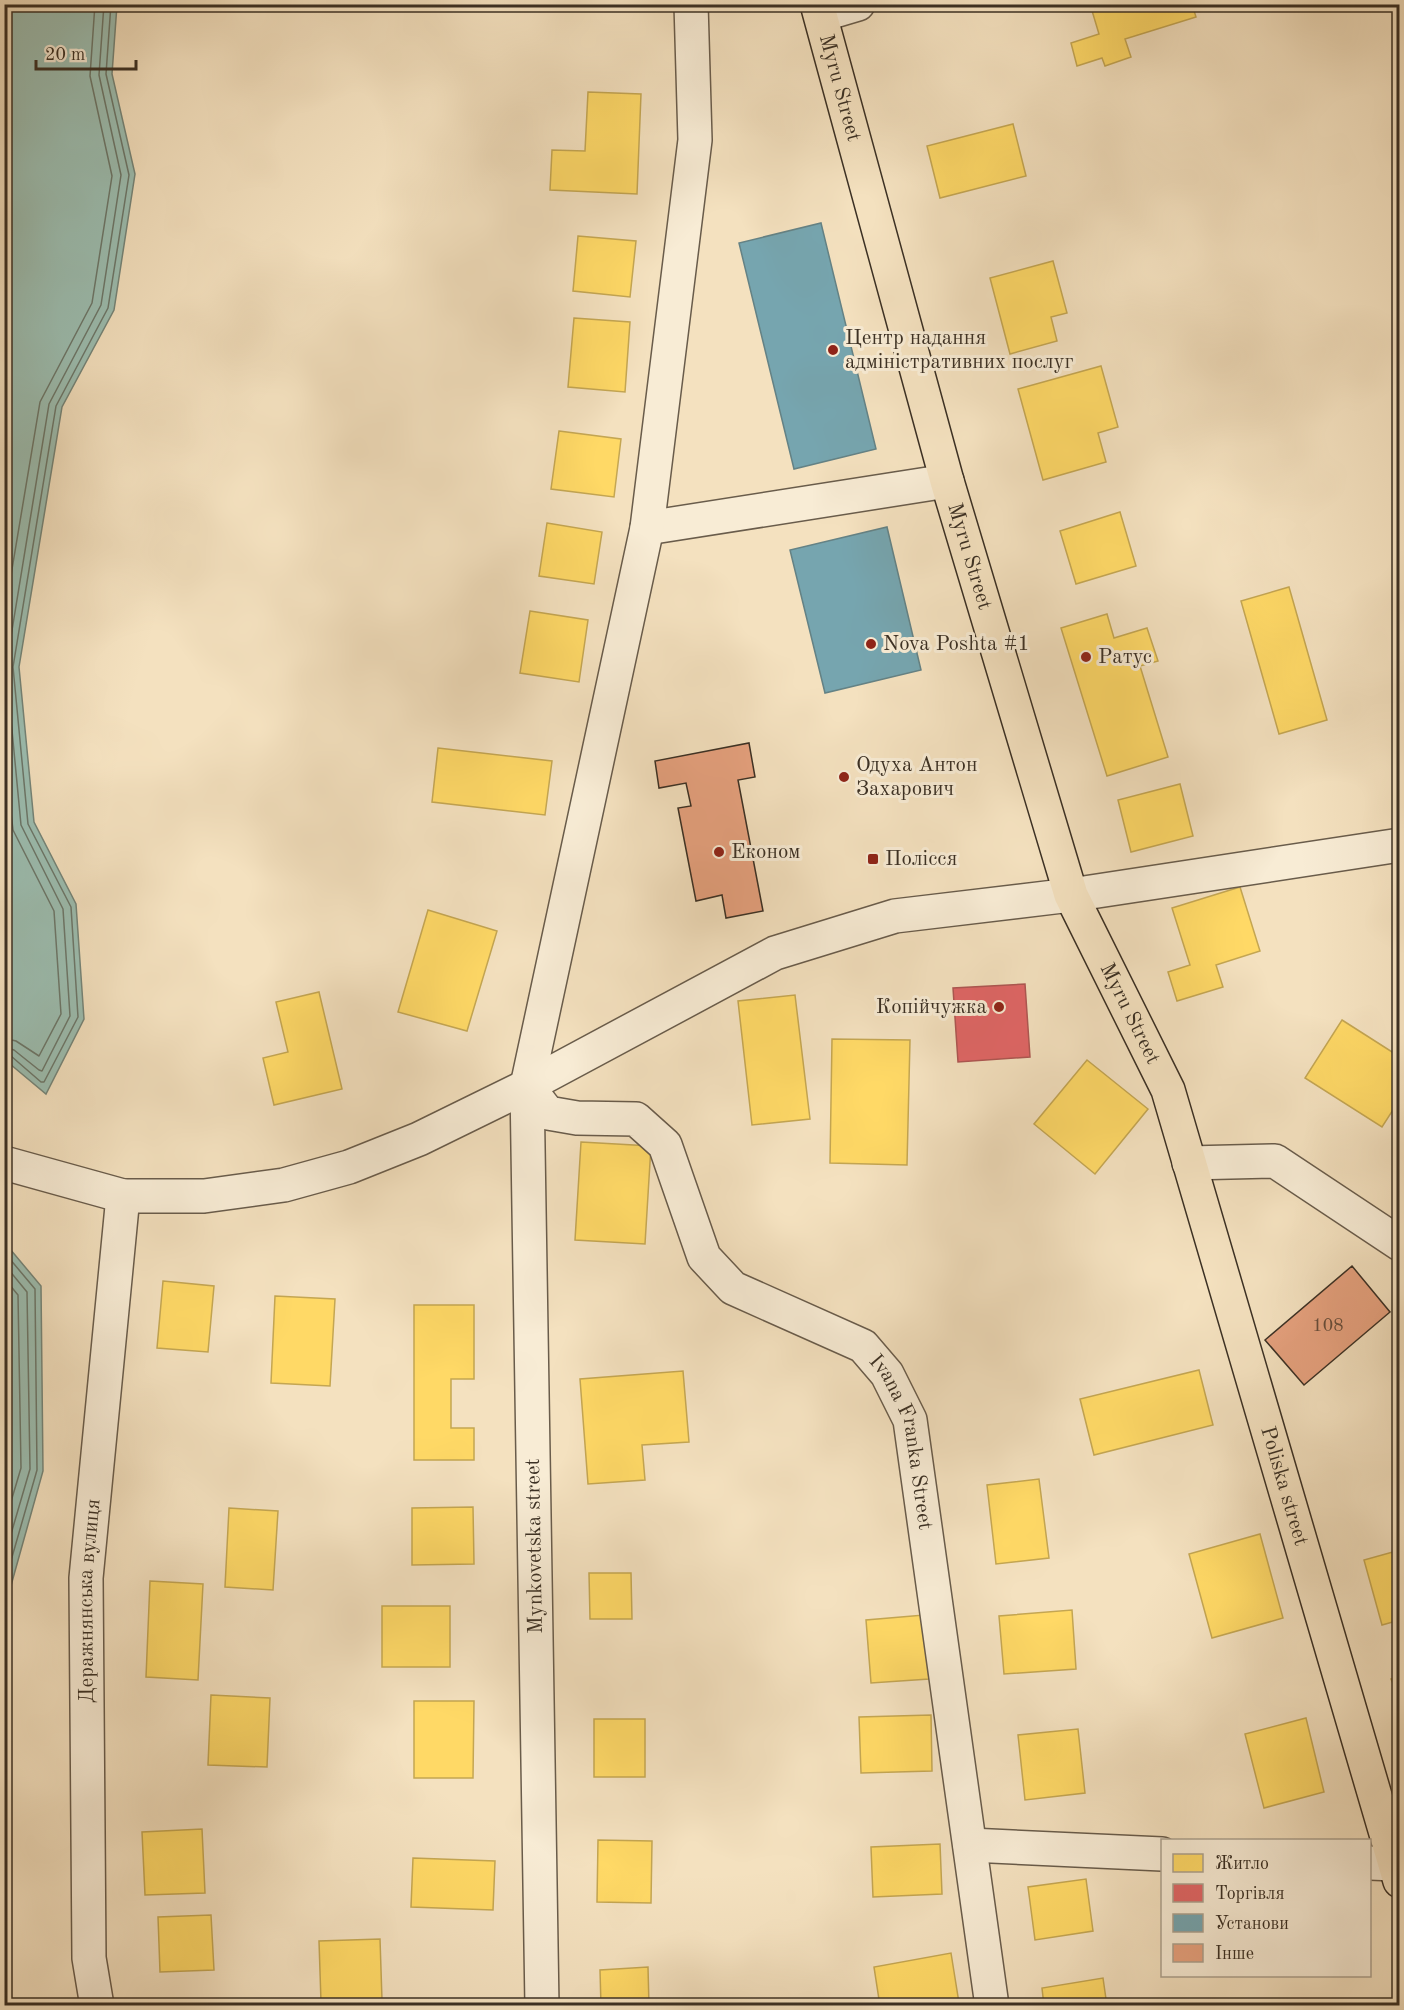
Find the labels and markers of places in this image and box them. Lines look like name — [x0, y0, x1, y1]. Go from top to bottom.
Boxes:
place label: Центр надання адміністративних послуг — [845, 328, 1074, 373]
marker: Центр надання адміністративних послуг — [826, 343, 840, 357]
place label: Nova Poshta #1 — [883, 634, 1030, 655]
marker: Nova Poshta #1 — [864, 637, 878, 651]
place label: Ратус — [1098, 647, 1152, 668]
marker: Ратус — [1079, 650, 1093, 664]
place label: Одуха Антон Захарович — [856, 755, 978, 800]
marker: Одуха Антон Захарович — [837, 770, 851, 784]
place label: Економ — [731, 842, 800, 863]
marker: Економ — [712, 845, 726, 859]
place label: Полісся — [885, 849, 958, 870]
marker: Полісся — [866, 852, 880, 866]
place label: Копійчужка — [876, 997, 987, 1018]
marker: Копійчужка — [992, 1000, 1006, 1014]

